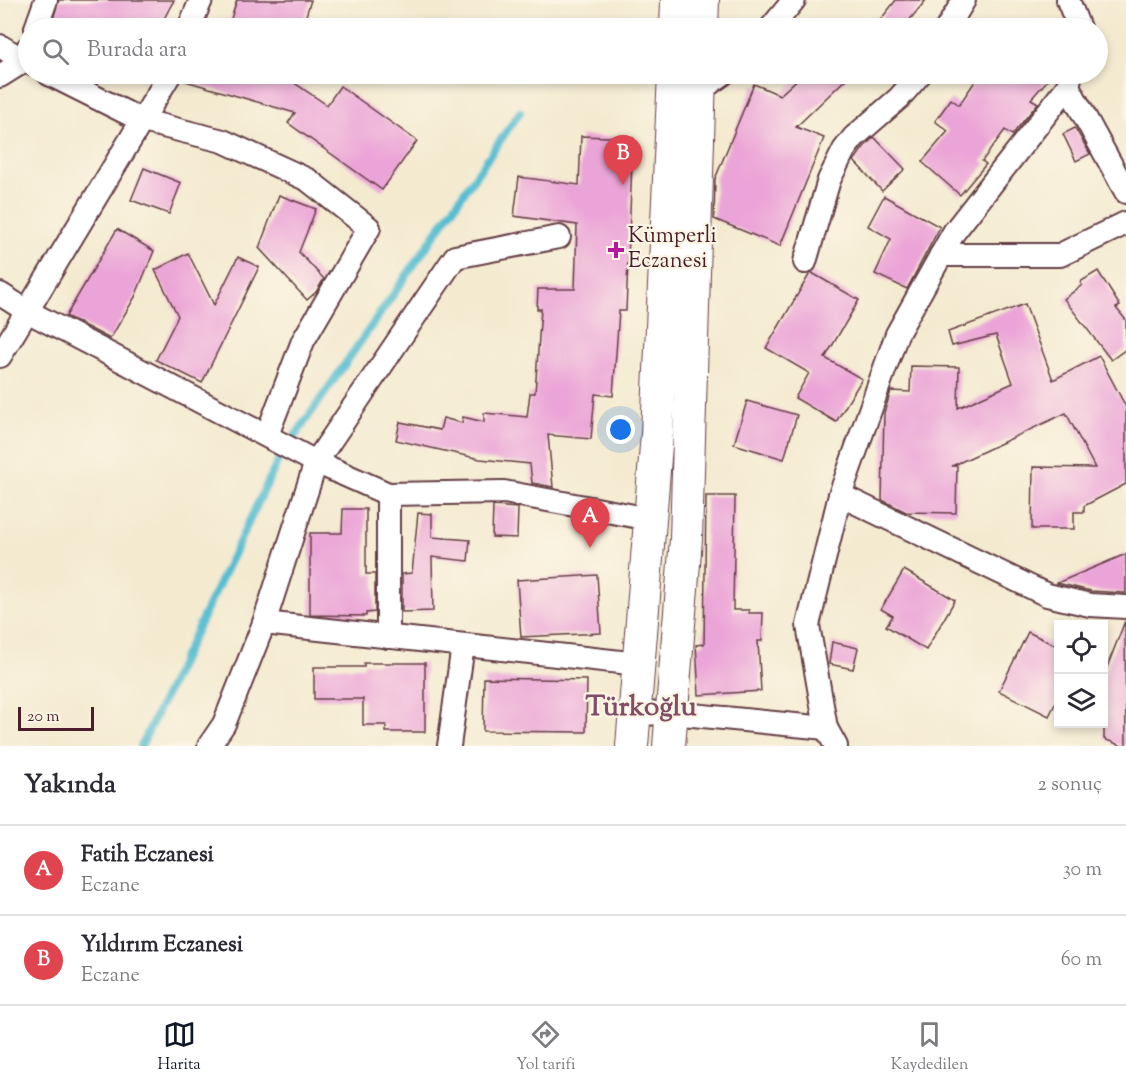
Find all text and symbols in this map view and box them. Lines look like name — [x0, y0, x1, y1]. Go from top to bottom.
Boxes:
search box — [18, 18, 1108, 84]
icon: search — [39, 35, 72, 68]
text: Burada ara — [87, 35, 187, 67]
pin: B — [604, 136, 642, 185]
place label: Kümperli Eczanesi — [628, 221, 717, 278]
marker: Kümperli Eczanesi — [609, 243, 623, 257]
your location — [606, 415, 635, 444]
pin: A — [570, 498, 610, 548]
map controls — [1054, 620, 1108, 728]
button: locate — [1054, 620, 1108, 674]
button: layers — [1054, 674, 1108, 728]
district label: Türkoğlu — [585, 688, 697, 728]
scale bar — [18, 704, 94, 732]
text: 20 m — [27, 706, 60, 729]
text: Yakında — [24, 767, 116, 804]
text: 2 sonuç — [1037, 771, 1102, 800]
text: Fatih Eczanesi — [81, 840, 214, 872]
text: A — [35, 856, 52, 885]
text: 30 m — [1063, 856, 1102, 885]
text: Eczane — [81, 872, 140, 901]
text: Yıldırım Eczanesi — [81, 930, 243, 962]
text: B — [37, 946, 50, 975]
text: 60 m — [1061, 946, 1102, 975]
text: Eczane — [81, 962, 140, 991]
tab: Harita — [158, 1018, 201, 1077]
tab: Yol tarifi — [516, 1018, 576, 1077]
tab: Kaydedilen — [891, 1018, 968, 1077]

